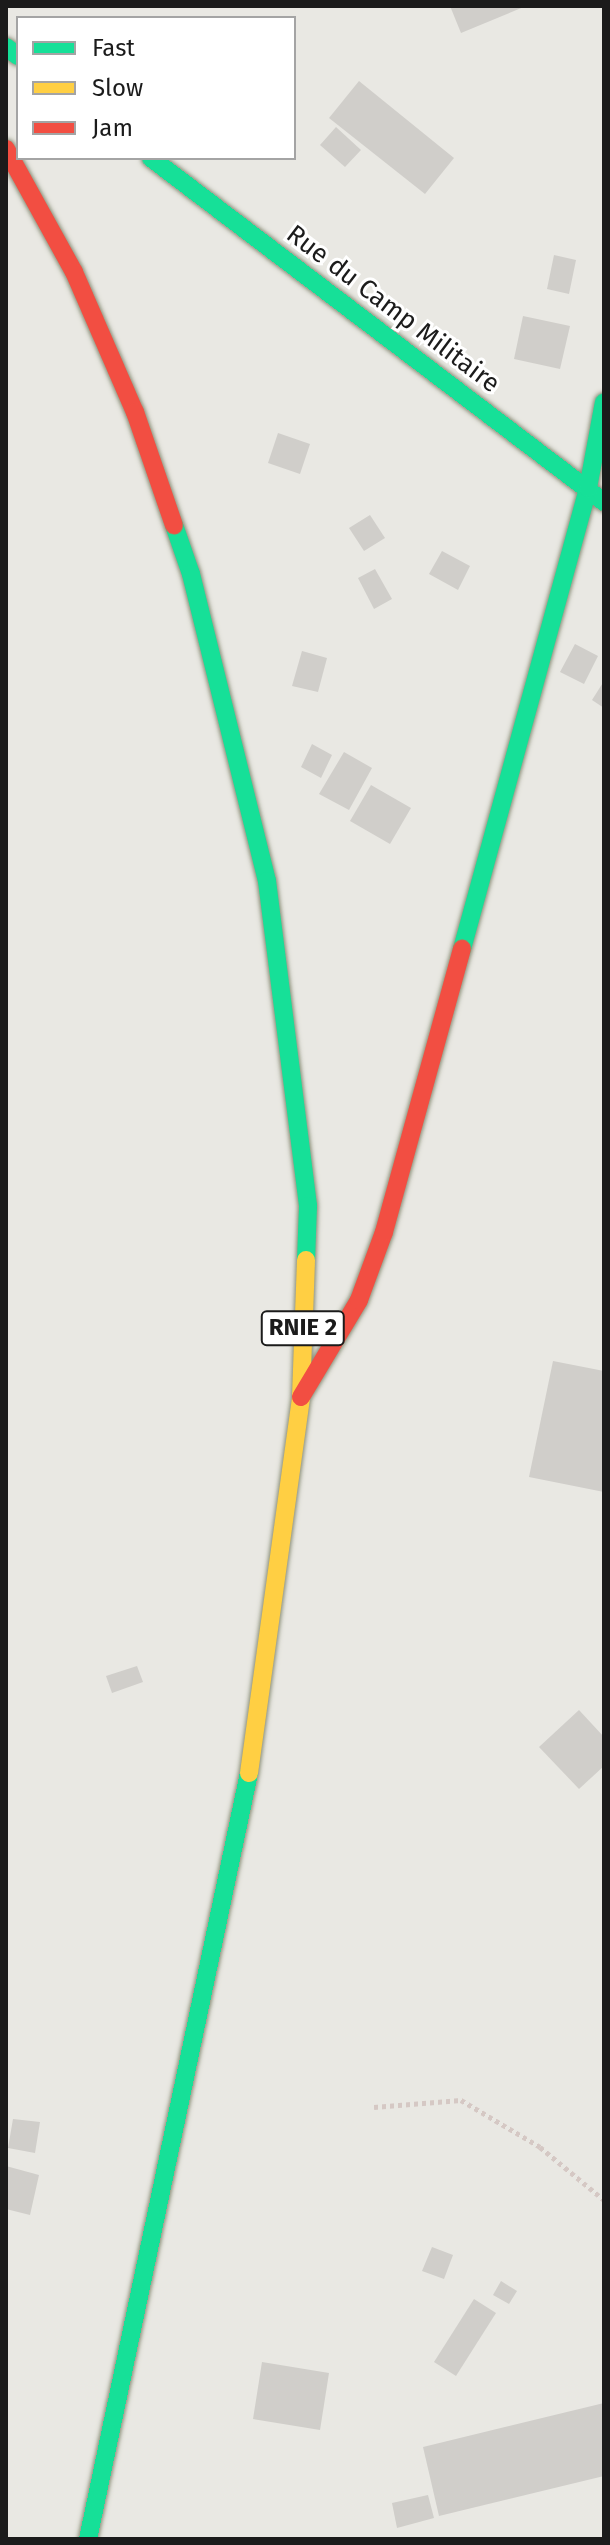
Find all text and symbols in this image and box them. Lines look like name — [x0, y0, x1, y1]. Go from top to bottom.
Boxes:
legend — [16, 16, 296, 160]
text: Fast — [92, 34, 135, 62]
text: Slow — [92, 74, 143, 102]
text: Jam — [92, 114, 133, 142]
street label: Rue du Camp Militaire — [280, 219, 506, 399]
road number: RNIE 2 — [259, 1308, 347, 1348]

